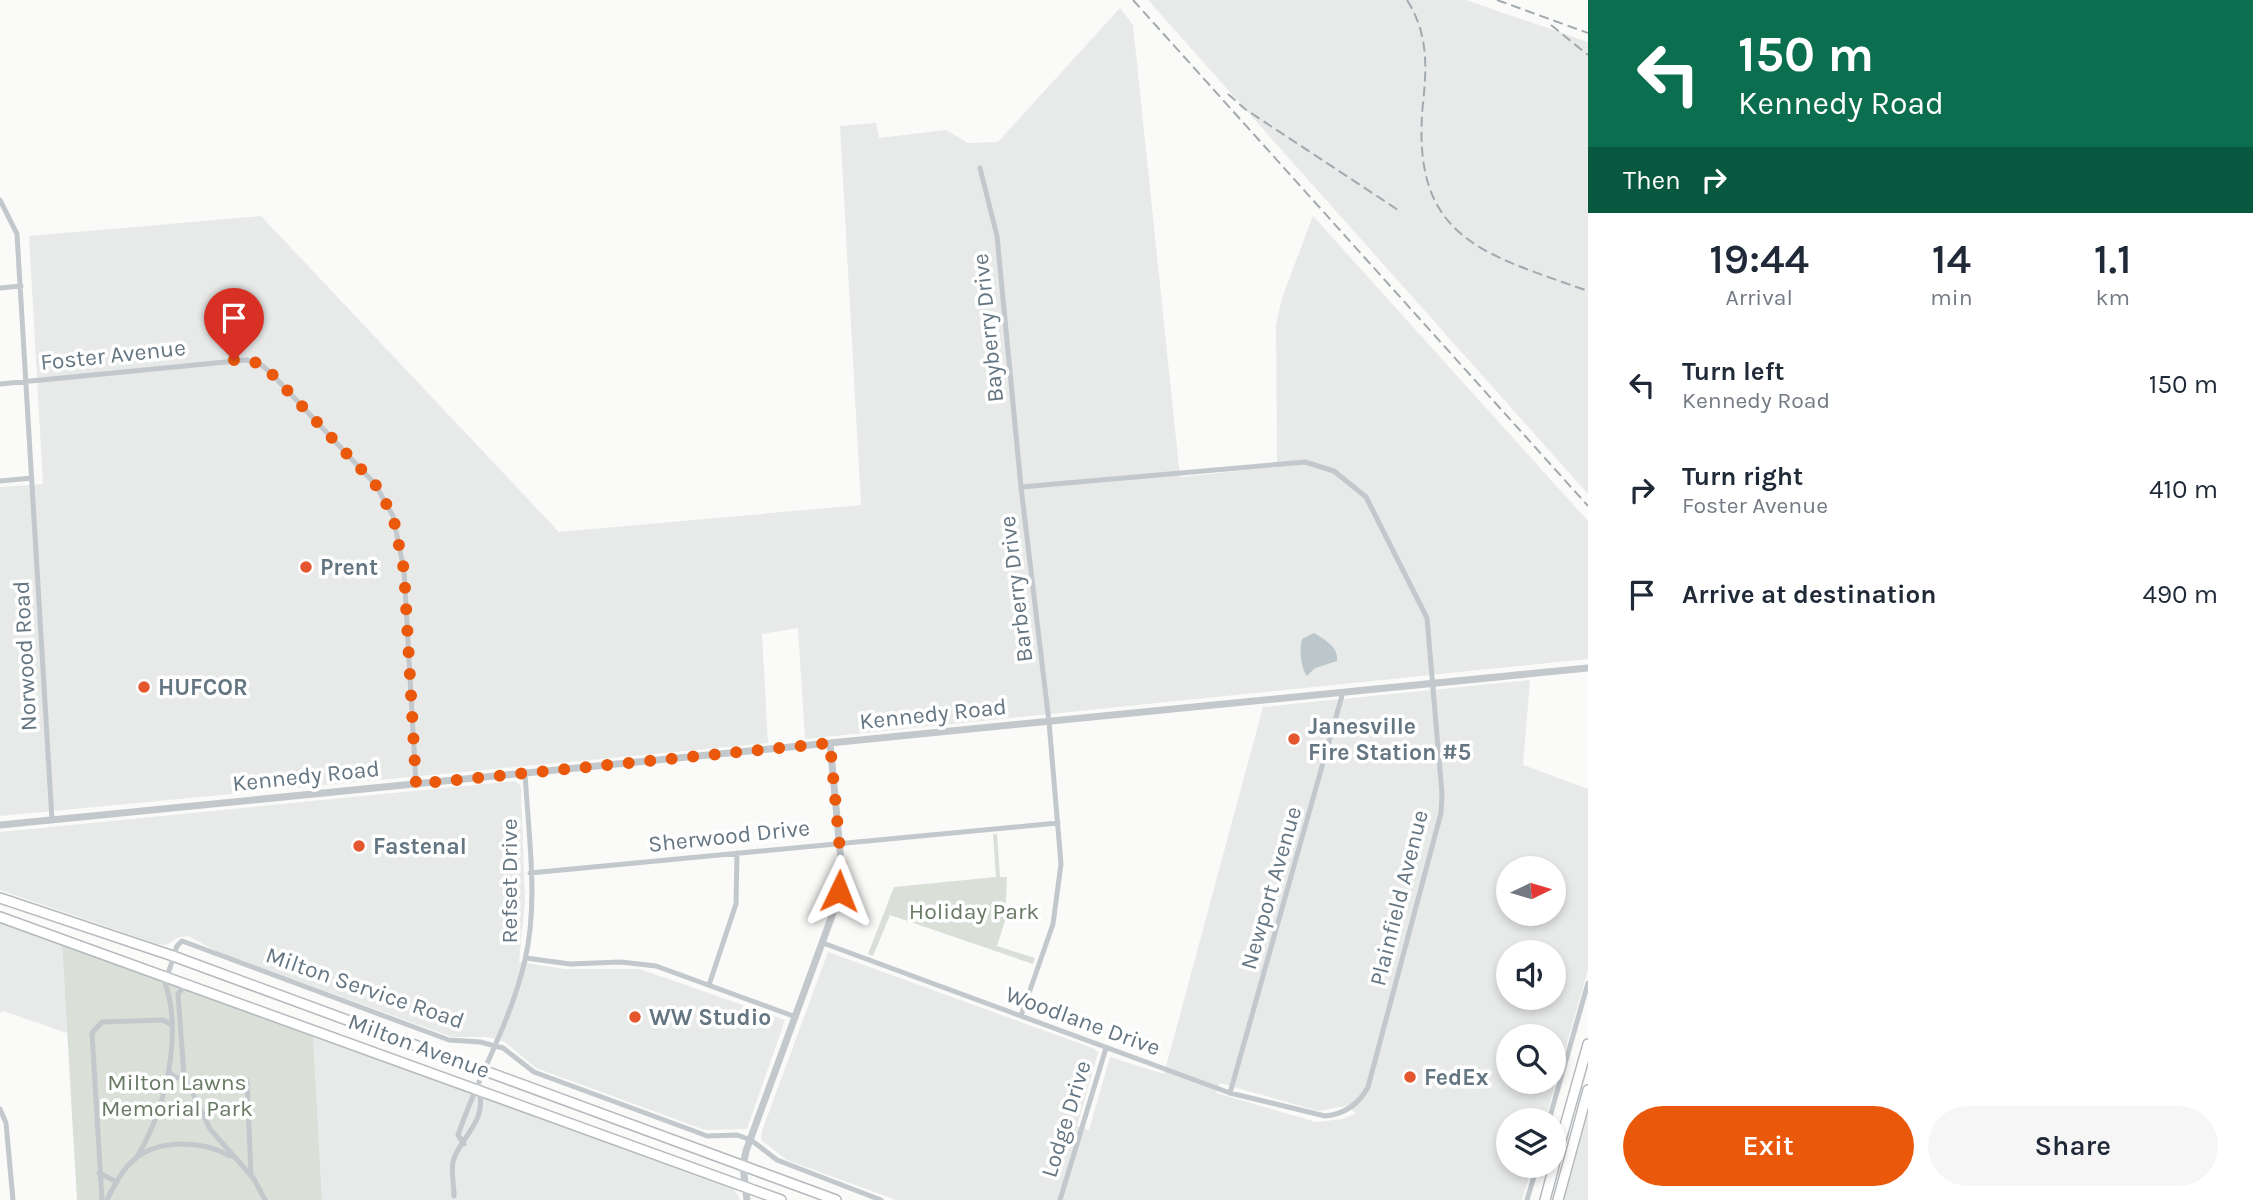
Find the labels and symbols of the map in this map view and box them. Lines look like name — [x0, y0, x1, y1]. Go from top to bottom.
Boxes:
street label: Bayberry Drive — [967, 252, 1009, 404]
pin — [204, 288, 264, 360]
street label: Foster Avenue — [39, 334, 187, 376]
street label: Barberry Drive — [994, 514, 1038, 664]
place label: Prent — [320, 554, 378, 581]
marker: Prent — [298, 559, 314, 575]
street label: Norwood Road — [8, 580, 42, 732]
place label: HUFCOR — [158, 674, 248, 701]
marker: HUFCOR — [136, 679, 152, 695]
street label: Kennedy Road — [858, 693, 1008, 735]
place label: Janesville Fire Station #5 — [1308, 713, 1471, 766]
marker: Janesville Fire Station #5 — [1286, 731, 1302, 747]
street label: Kennedy Road — [231, 755, 381, 797]
street label: Newport Avenue — [1235, 803, 1307, 973]
street label: Plainfield Avenue — [1364, 807, 1434, 989]
street label: Sherwood Drive — [647, 814, 811, 858]
street label: Refset Drive — [496, 819, 523, 943]
place label: Fastenal — [373, 833, 467, 860]
marker: Fastenal — [351, 838, 367, 854]
position arrow — [802, 854, 876, 928]
north arrow — [1496, 856, 1566, 926]
park label: Holiday Park — [909, 898, 1039, 925]
street label: Milton Service Road — [262, 941, 468, 1035]
street label: Woodlane Drive — [1002, 981, 1164, 1061]
place label: WW Studio — [649, 1004, 771, 1031]
street label: Milton Avenue — [344, 1008, 494, 1084]
marker: WW Studio — [627, 1009, 643, 1025]
street label: Lodge Drive — [1035, 1057, 1097, 1181]
place label: FedEx — [1424, 1064, 1489, 1091]
park label: Milton Lawns Memorial Park — [101, 1069, 253, 1122]
marker: FedEx — [1402, 1069, 1418, 1085]

